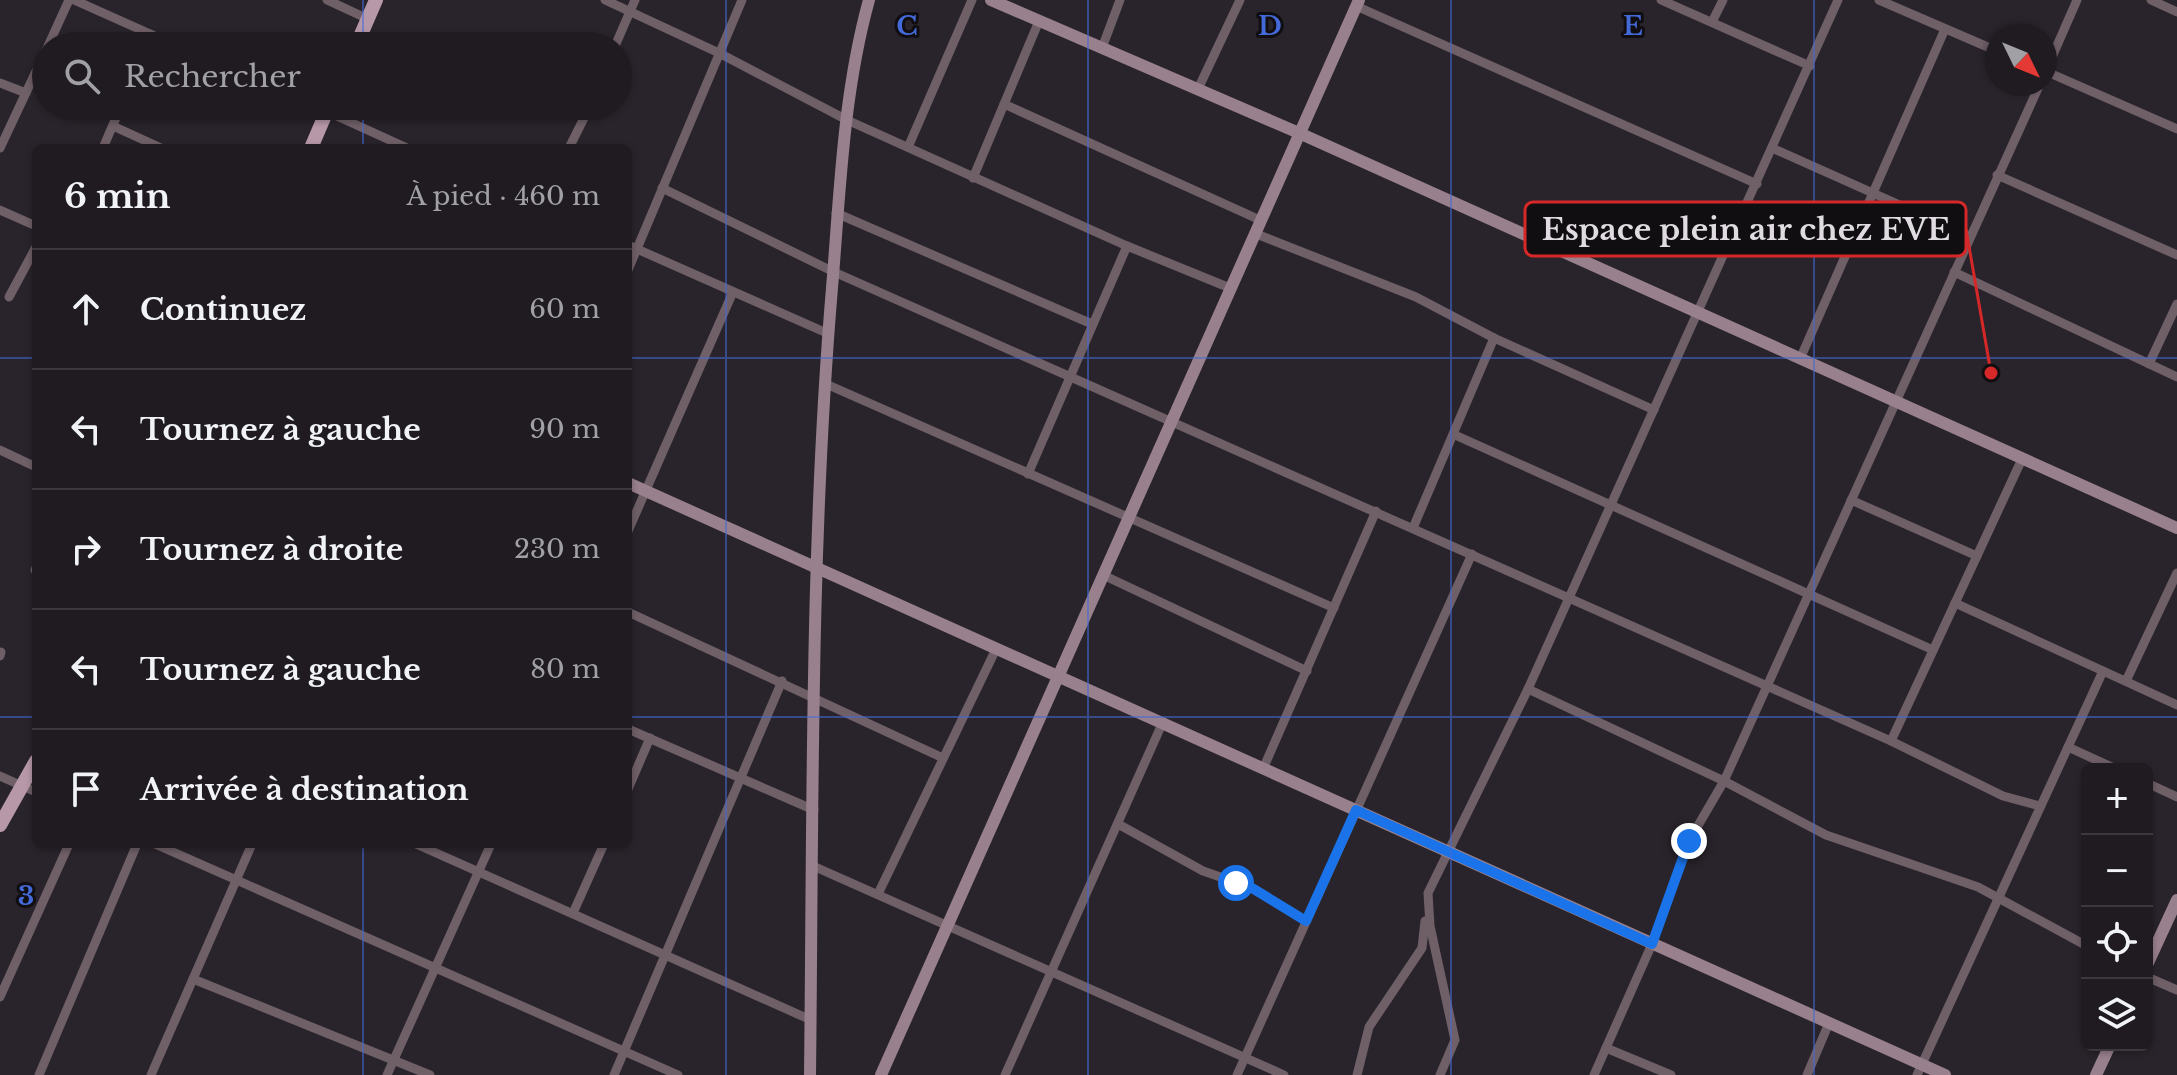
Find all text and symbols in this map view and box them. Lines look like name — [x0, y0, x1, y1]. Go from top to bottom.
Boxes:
text: C — [896, 10, 918, 42]
text: D — [1258, 10, 1282, 42]
text: E — [1623, 10, 1643, 42]
north arrow — [1985, 24, 2057, 96]
search box — [32, 32, 632, 120]
icon: search — [60, 54, 104, 98]
text: Rechercher — [124, 58, 301, 95]
text: 6 min — [64, 175, 171, 217]
text: À pied · 460 m — [406, 180, 600, 212]
callout: Espace plein air chez EVE — [1525, 202, 1966, 256]
text: Espace plein air chez EVE — [1542, 211, 1950, 248]
icon: ahead — [64, 287, 108, 331]
text: Continuez — [140, 291, 306, 328]
text: 60 m — [529, 293, 600, 325]
icon: left — [64, 407, 108, 451]
text: Tournez à gauche — [140, 411, 421, 448]
text: 90 m — [529, 413, 600, 445]
icon: right — [64, 527, 108, 571]
text: Tournez à droite — [140, 531, 403, 568]
text: 230 m — [514, 533, 600, 565]
icon: left — [64, 647, 108, 691]
text: Tournez à gauche — [140, 651, 421, 688]
text: 80 m — [530, 653, 600, 685]
map controls — [2081, 763, 2153, 1051]
button: + — [2081, 763, 2153, 835]
icon: arrive — [64, 767, 108, 811]
text: Arrivée à destination — [140, 771, 469, 808]
route end — [1671, 823, 1707, 859]
button: − — [2081, 835, 2153, 907]
route start — [1218, 865, 1254, 901]
text: 3 — [18, 880, 34, 912]
button: locate — [2081, 907, 2153, 979]
button: layers — [2081, 979, 2153, 1051]

